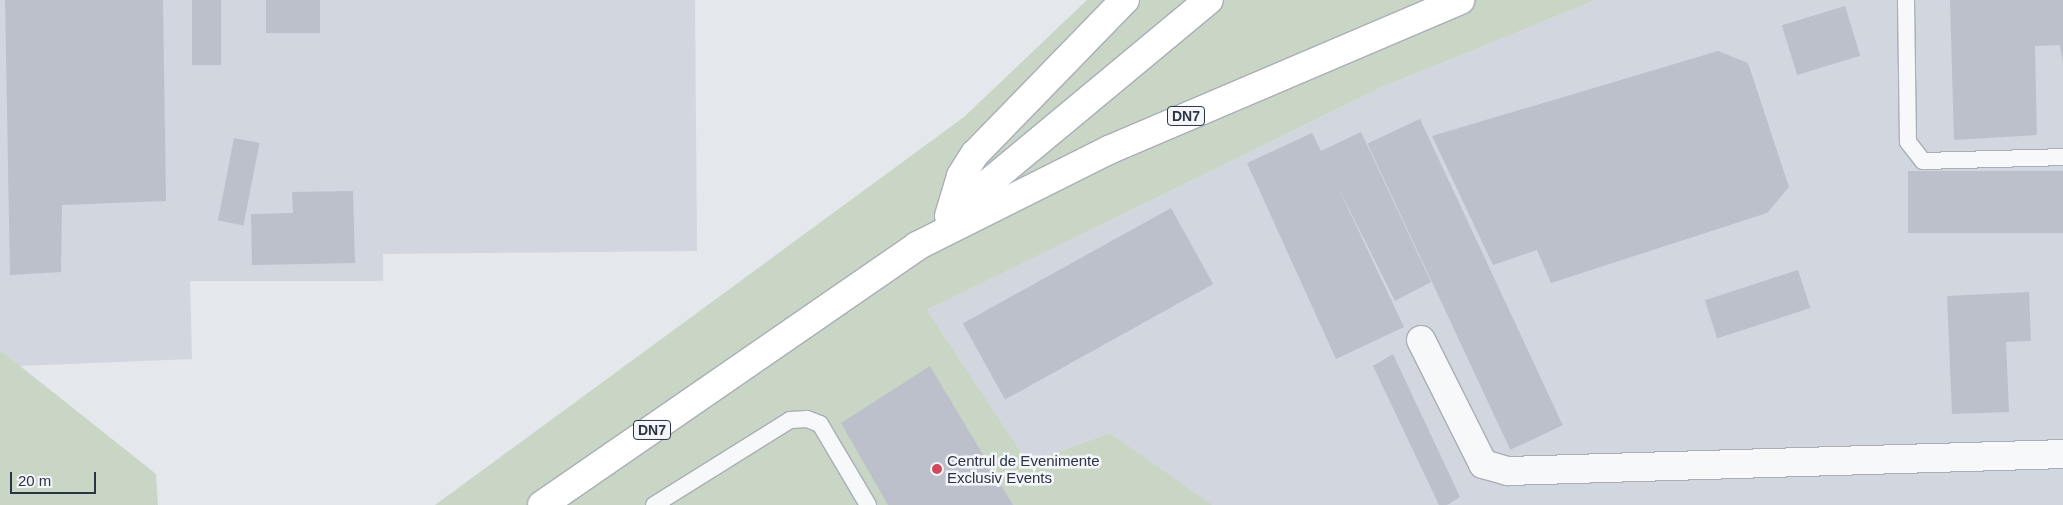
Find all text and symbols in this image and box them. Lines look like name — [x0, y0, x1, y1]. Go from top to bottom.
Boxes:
road number: DN7 — [1166, 104, 1206, 128]
road number: DN7 — [632, 418, 672, 442]
place label: Centrul de Evenimente Exclusiv Events — [947, 451, 1100, 486]
scale bar — [12, 462, 99, 494]
marker: Centrul de Evenimente Exclusiv Events — [931, 463, 943, 475]
text: 20 m — [18, 472, 51, 489]

